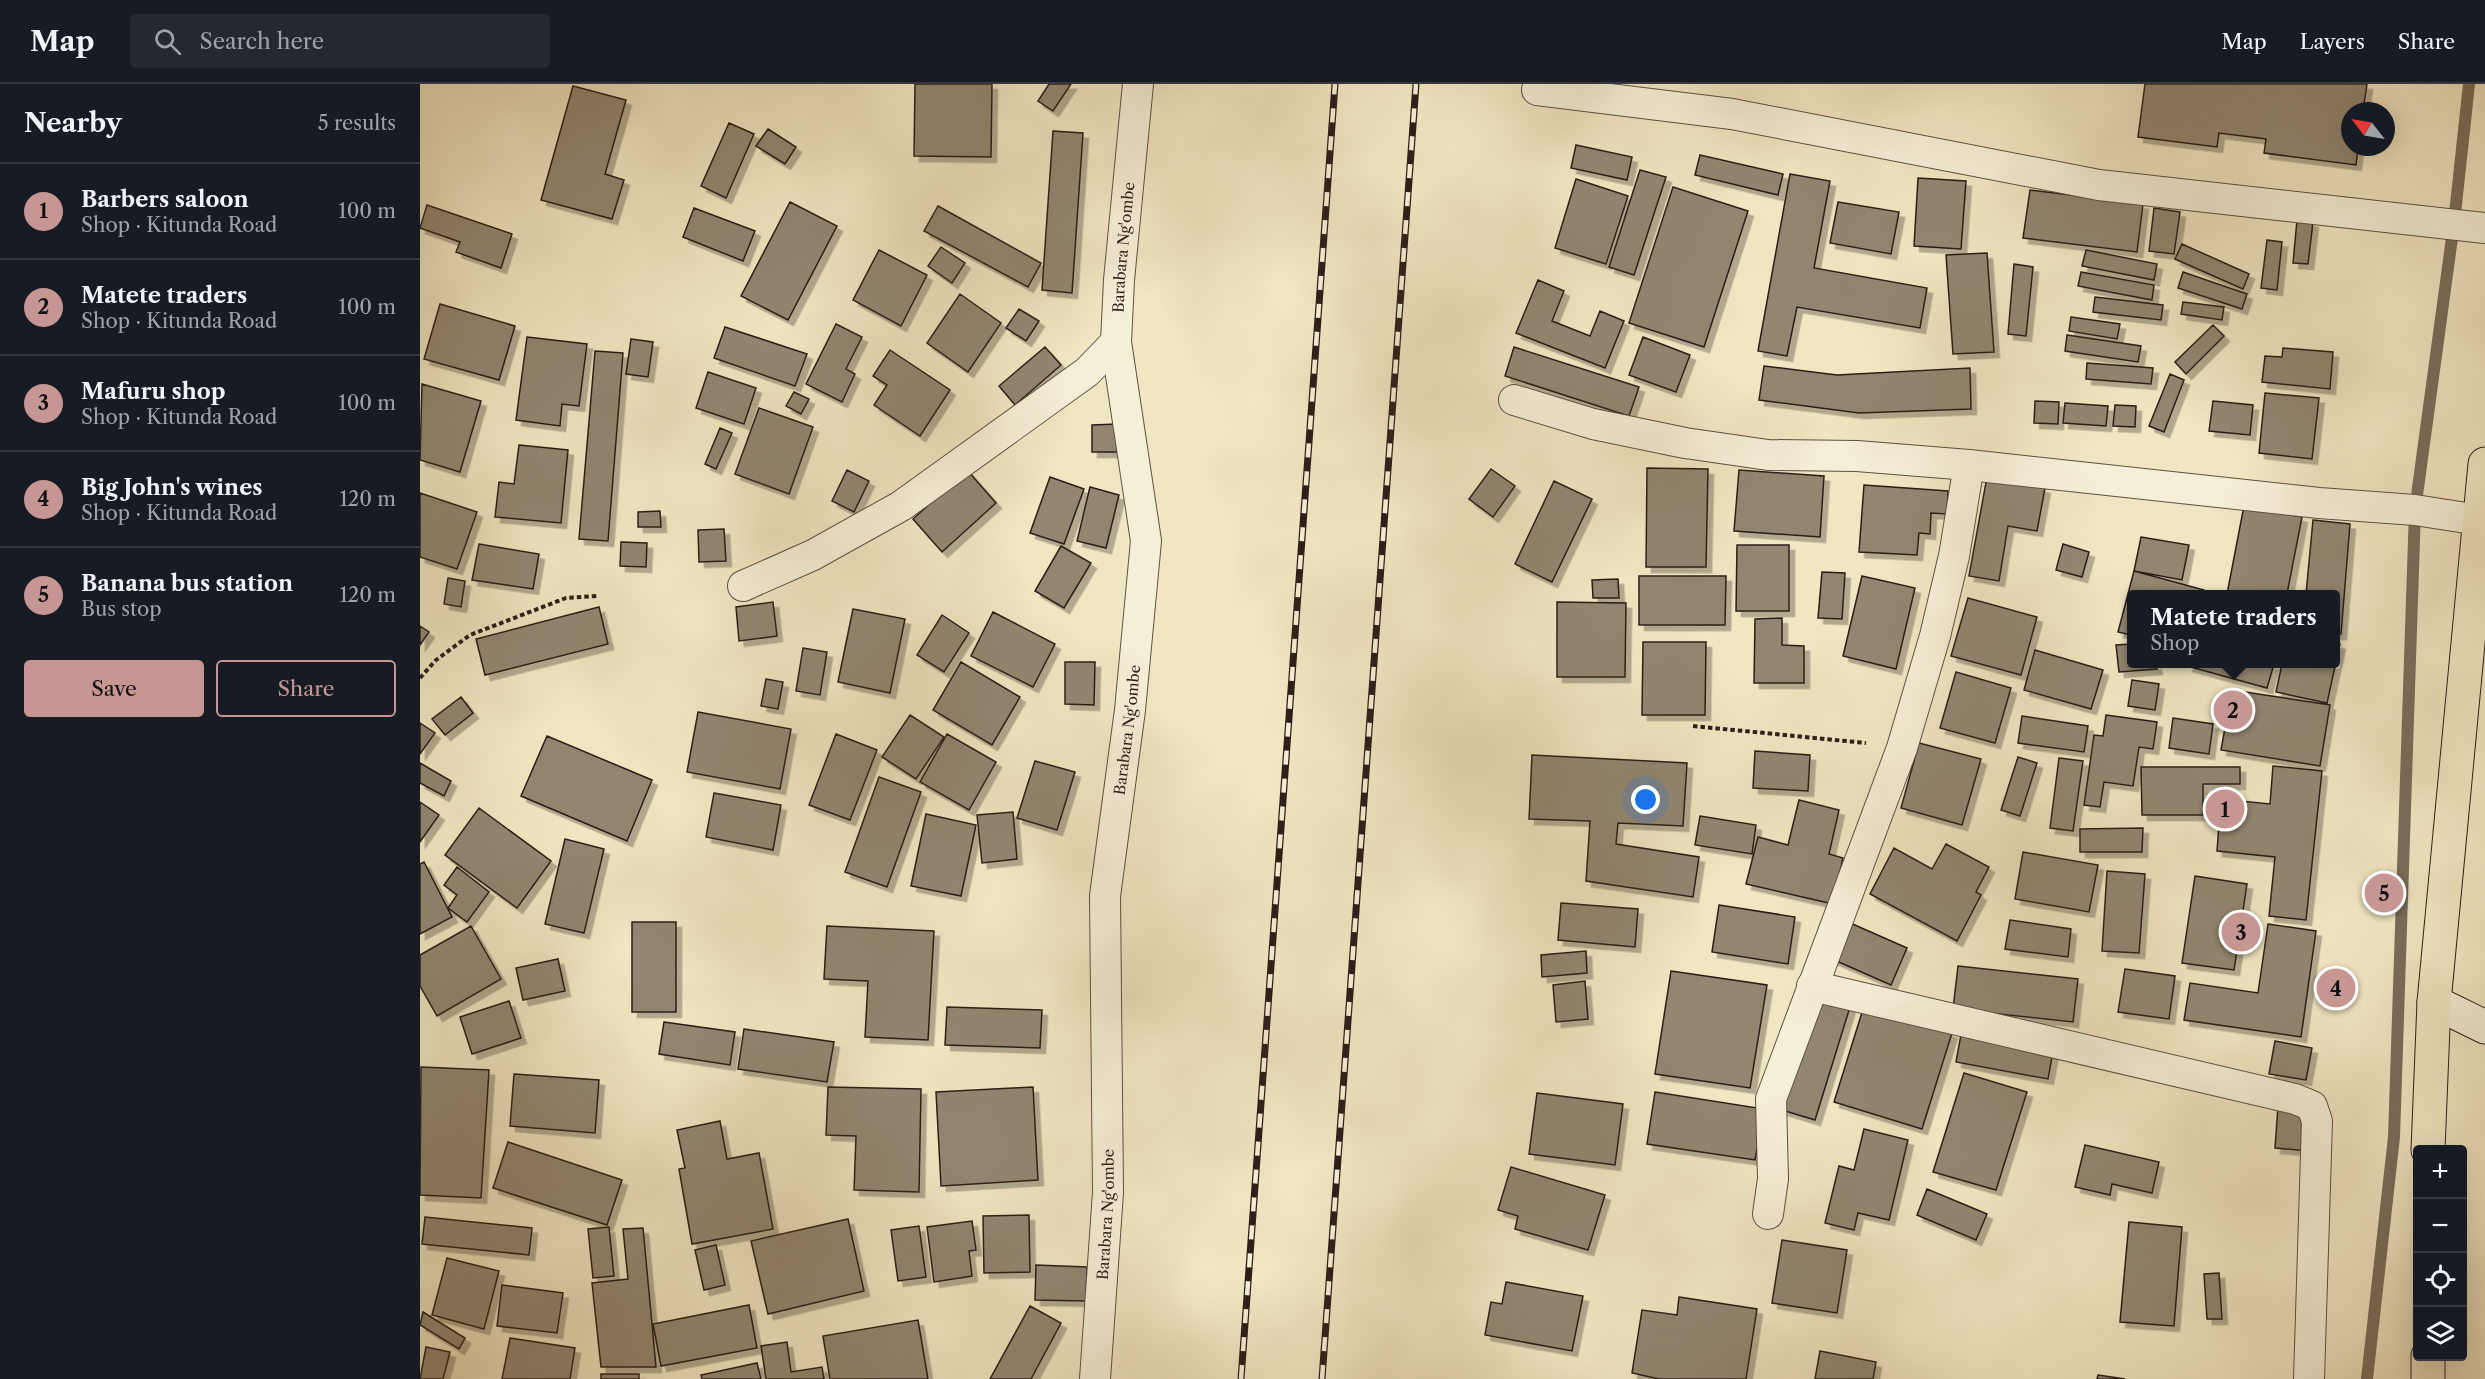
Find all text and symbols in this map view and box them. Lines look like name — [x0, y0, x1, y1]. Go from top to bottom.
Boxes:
search box — [130, 14, 550, 68]
text: Map — [30, 24, 94, 58]
icon: search — [151, 25, 184, 58]
text: Search here — [199, 28, 324, 55]
text: Map — [2222, 29, 2267, 54]
text: Layers — [2300, 29, 2365, 54]
text: Share — [2398, 29, 2455, 54]
north arrow — [2341, 102, 2395, 156]
text: Nearby — [24, 107, 122, 139]
text: 5 results — [318, 111, 396, 135]
street label: Barabara Ng'ombe — [1108, 181, 1138, 313]
text: Barbers saloon — [81, 186, 249, 213]
text: 1 — [39, 199, 48, 223]
text: 100 m — [338, 199, 396, 223]
text: Shop · Kitunda Road — [81, 213, 277, 237]
text: Matete traders — [81, 282, 247, 309]
text: 2 — [38, 295, 49, 319]
text: 100 m — [338, 295, 396, 319]
text: Shop · Kitunda Road — [81, 309, 277, 333]
text: Mafuru shop — [81, 378, 226, 405]
text: 3 — [38, 391, 49, 415]
text: 100 m — [338, 391, 396, 415]
text: Shop · Kitunda Road — [81, 405, 277, 429]
text: Big John's wines — [81, 474, 263, 501]
text: 4 — [38, 487, 49, 511]
text: 120 m — [339, 487, 396, 511]
text: Shop · Kitunda Road — [81, 501, 277, 525]
text: Banana bus station — [81, 570, 293, 597]
text: 5 — [38, 583, 49, 607]
text: 120 m — [339, 583, 396, 607]
popup — [2127, 590, 2340, 668]
text: Bus stop — [81, 597, 162, 621]
text: Matete traders — [2150, 604, 2317, 631]
text: Shop — [2150, 631, 2199, 655]
button: Save — [24, 660, 204, 717]
button: Share — [216, 660, 396, 717]
street label: Barabara Ng'ombe — [1109, 664, 1144, 796]
pin: 2 — [2214, 688, 2252, 732]
your location — [1631, 785, 1660, 814]
pin: 1 — [2206, 786, 2244, 832]
pin: 5 — [2364, 870, 2404, 916]
pin: 3 — [2222, 910, 2260, 954]
pin: 4 — [2316, 966, 2356, 1010]
map controls — [2413, 1145, 2467, 1361]
button: + — [2413, 1145, 2467, 1199]
street label: Barabara Ng'ombe — [1092, 1149, 1118, 1280]
button: − — [2413, 1199, 2467, 1253]
button: locate — [2413, 1253, 2467, 1307]
button: layers — [2413, 1307, 2467, 1361]

